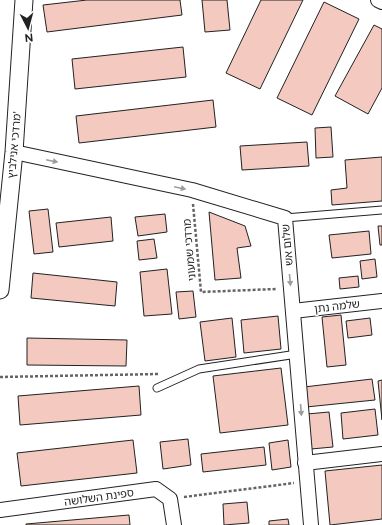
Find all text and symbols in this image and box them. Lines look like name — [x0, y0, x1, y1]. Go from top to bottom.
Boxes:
north arrow — [8, 8, 48, 48]
text: N — [24, 31, 34, 44]
street label: מרדכי אנילביץ' — [5, 111, 24, 179]
one-way arrow — [46, 158, 59, 164]
one-way arrow — [173, 185, 186, 191]
street label: מרדכי שמעוני — [180, 218, 199, 282]
street label: שלום אש — [279, 223, 296, 266]
one-way arrow — [287, 274, 294, 286]
street label: שלמה נתן — [313, 297, 361, 316]
one-way arrow — [297, 404, 304, 416]
street label: ספינת השלושה — [63, 486, 135, 509]

